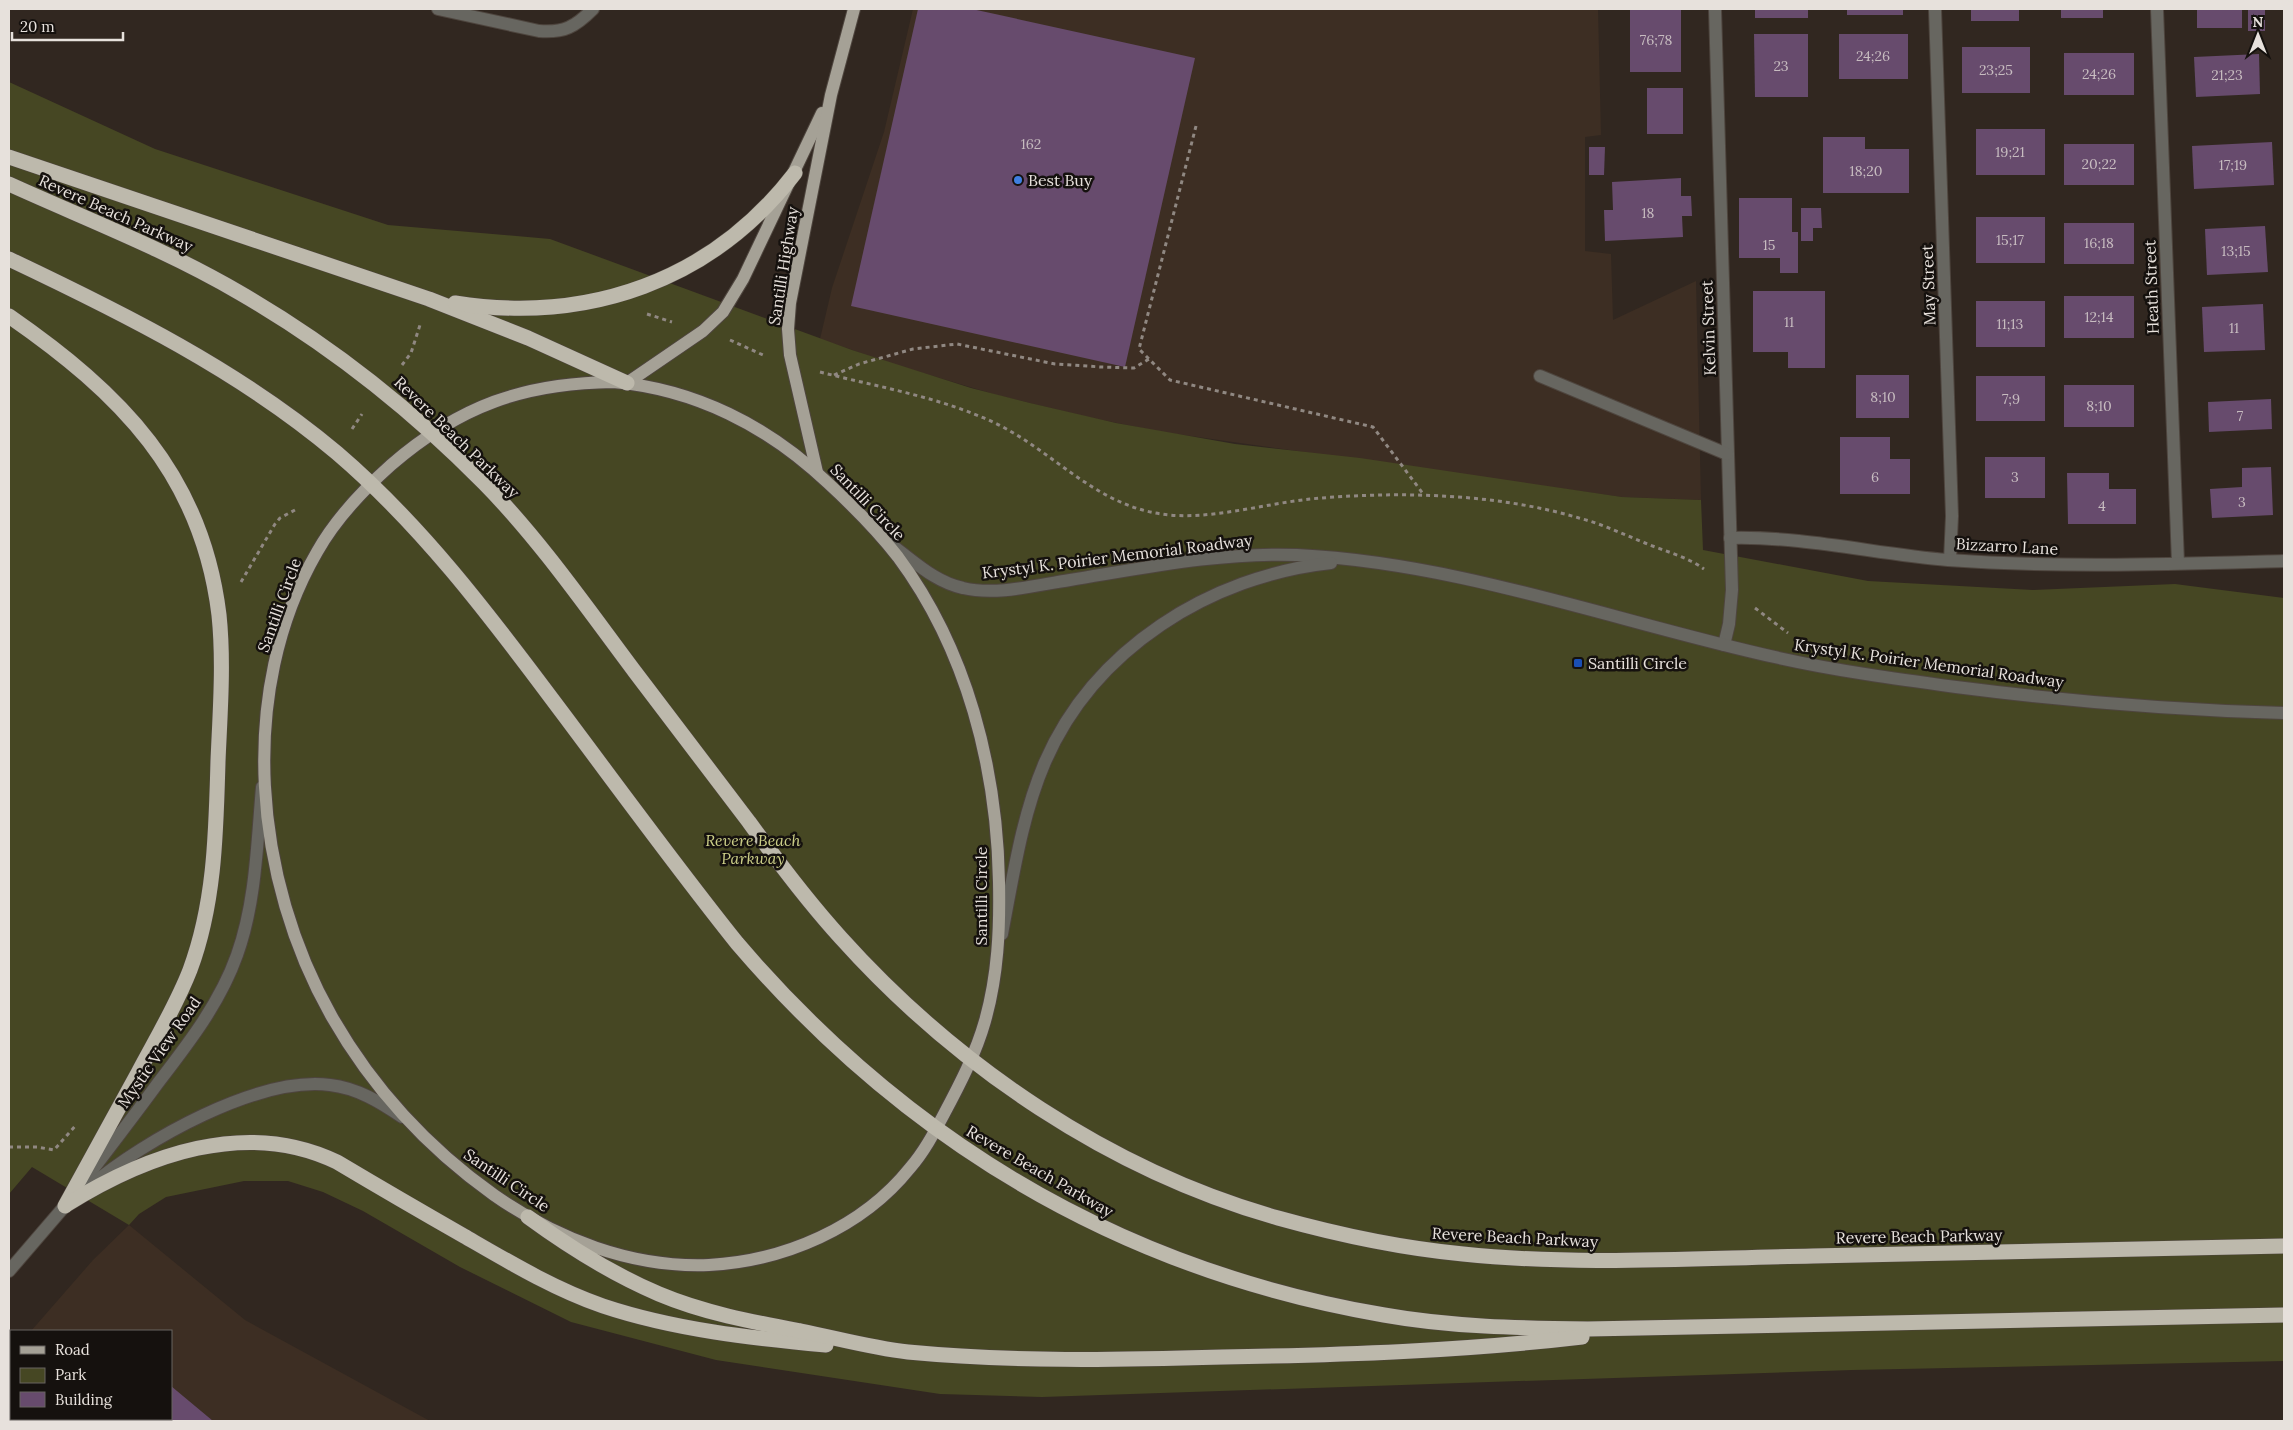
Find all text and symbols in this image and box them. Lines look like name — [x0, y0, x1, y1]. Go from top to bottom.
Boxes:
scale bar — [12, 10, 124, 42]
north arrow — [2233, 10, 2283, 60]
text: N — [2253, 13, 2264, 31]
text: 20 m — [20, 17, 55, 36]
house number: 76;78 — [1640, 31, 1672, 49]
house number: 24;26 — [1856, 47, 1890, 65]
house number: 23 — [1773, 57, 1789, 75]
house number: 23;25 — [1979, 61, 2013, 79]
house number: 24;26 — [2082, 65, 2116, 83]
house number: 21;23 — [2211, 66, 2243, 84]
house number: 162 — [1021, 135, 1041, 153]
house number: 19;21 — [1995, 143, 2025, 161]
house number: 20;22 — [2082, 155, 2116, 173]
house number: 17;19 — [2219, 156, 2247, 174]
house number: 18;20 — [1850, 162, 1882, 180]
street label: Revere Beach Parkway — [36, 170, 197, 256]
place label: Best Buy — [1028, 170, 1093, 190]
marker: Best Buy — [1012, 174, 1024, 186]
house number: 18 — [1642, 204, 1655, 222]
street label: Santilli Highway — [764, 205, 802, 327]
house number: 15;17 — [1996, 231, 2025, 249]
house number: 16;18 — [2084, 234, 2114, 252]
house number: 15 — [1763, 236, 1775, 254]
street label: Heath Street — [2139, 239, 2163, 334]
house number: 13;15 — [2221, 242, 2251, 260]
street label: May Street — [1917, 243, 1939, 326]
street label: Kelvin Street — [1696, 279, 1720, 376]
house number: 12;14 — [2085, 308, 2114, 326]
house number: 11 — [1784, 313, 1794, 331]
house number: 11;13 — [1997, 315, 2024, 333]
house number: 11 — [2229, 319, 2239, 337]
street label: Revere Beach Parkway — [390, 372, 524, 502]
house number: 8;10 — [1870, 388, 1896, 406]
house number: 7;9 — [2002, 390, 2020, 408]
house number: 8;10 — [2086, 397, 2112, 415]
house number: 7 — [2237, 407, 2244, 425]
street label: Santilli Circle — [826, 459, 910, 545]
house number: 6 — [1871, 468, 1879, 486]
house number: 3 — [2011, 468, 2019, 486]
house number: 3 — [2238, 493, 2246, 511]
house number: 4 — [2098, 497, 2106, 515]
street label: Krystyl K. Poirier Memorial Roadway — [981, 529, 1254, 583]
street label: Bizzarro Lane — [1955, 533, 2059, 559]
street label: Santilli Circle — [253, 555, 305, 655]
street label: Krystyl K. Poirier Memorial Roadway — [1793, 634, 2066, 692]
place label: Santilli Circle — [1588, 653, 1687, 673]
marker: Santilli Circle — [1572, 657, 1584, 669]
park label: Revere Beach Parkway — [705, 830, 801, 868]
street label: Santilli Circle — [971, 846, 991, 946]
street label: Mystic View Road — [113, 992, 205, 1111]
street label: Revere Beach Parkway — [963, 1121, 1118, 1222]
street label: Santilli Circle — [460, 1144, 554, 1216]
street label: Revere Beach Parkway — [1431, 1223, 1599, 1251]
street label: Revere Beach Parkway — [1836, 1225, 2003, 1247]
legend — [10, 1330, 172, 1420]
text: Road — [55, 1340, 90, 1359]
text: Park — [55, 1365, 86, 1384]
text: Building — [55, 1390, 113, 1409]

